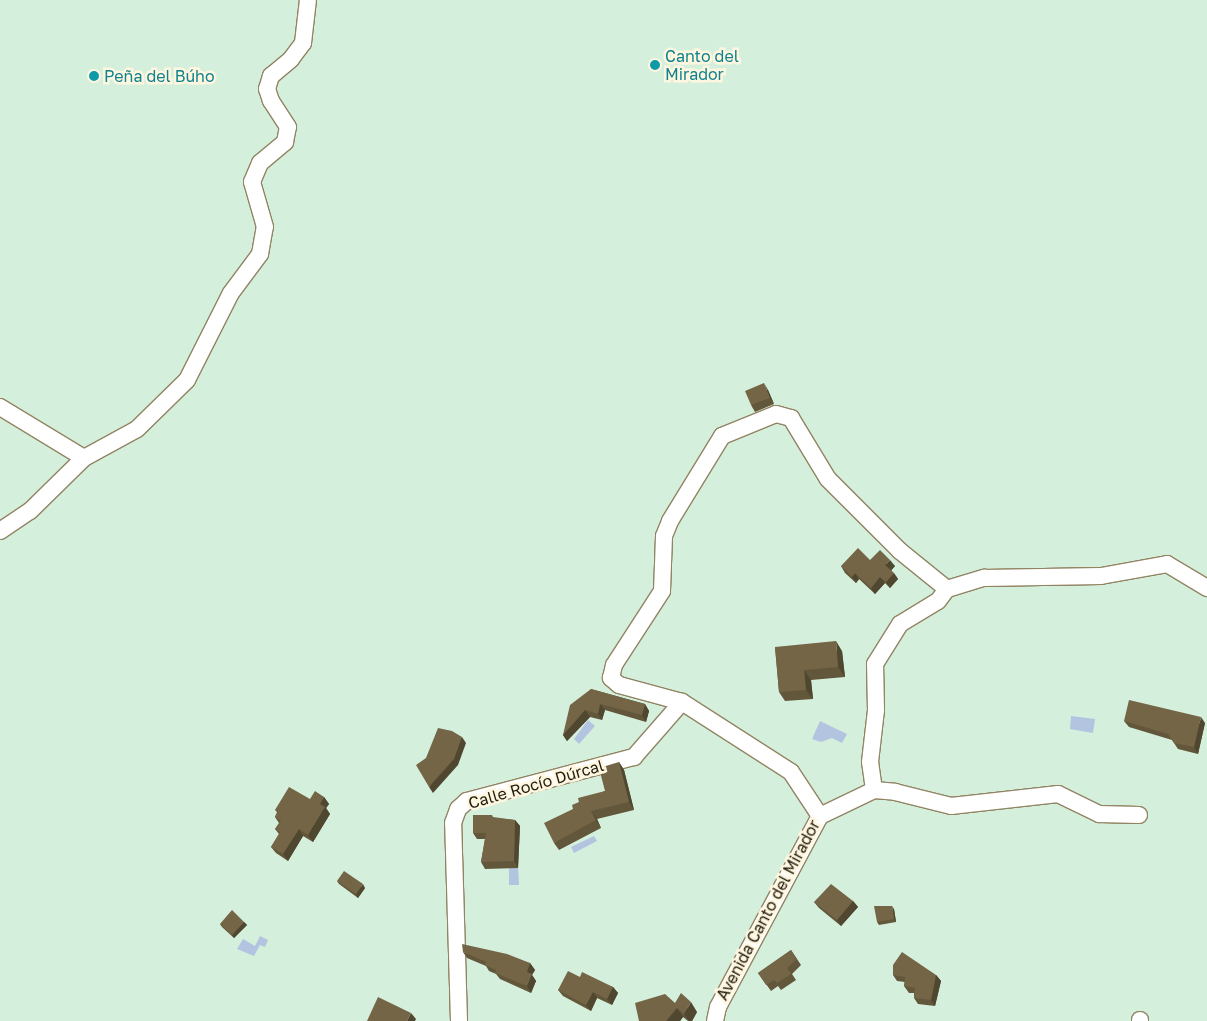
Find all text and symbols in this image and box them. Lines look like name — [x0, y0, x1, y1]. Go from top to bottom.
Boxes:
place label: Canto del Mirador — [665, 46, 739, 84]
marker: Canto del Mirador — [649, 59, 661, 71]
place label: Peña del Búho — [104, 66, 215, 86]
marker: Peña del Búho — [88, 70, 100, 82]
street label: Calle Rocío Dúrcal — [466, 755, 606, 813]
street label: Avenida Canto del Mirador — [712, 817, 824, 1003]

